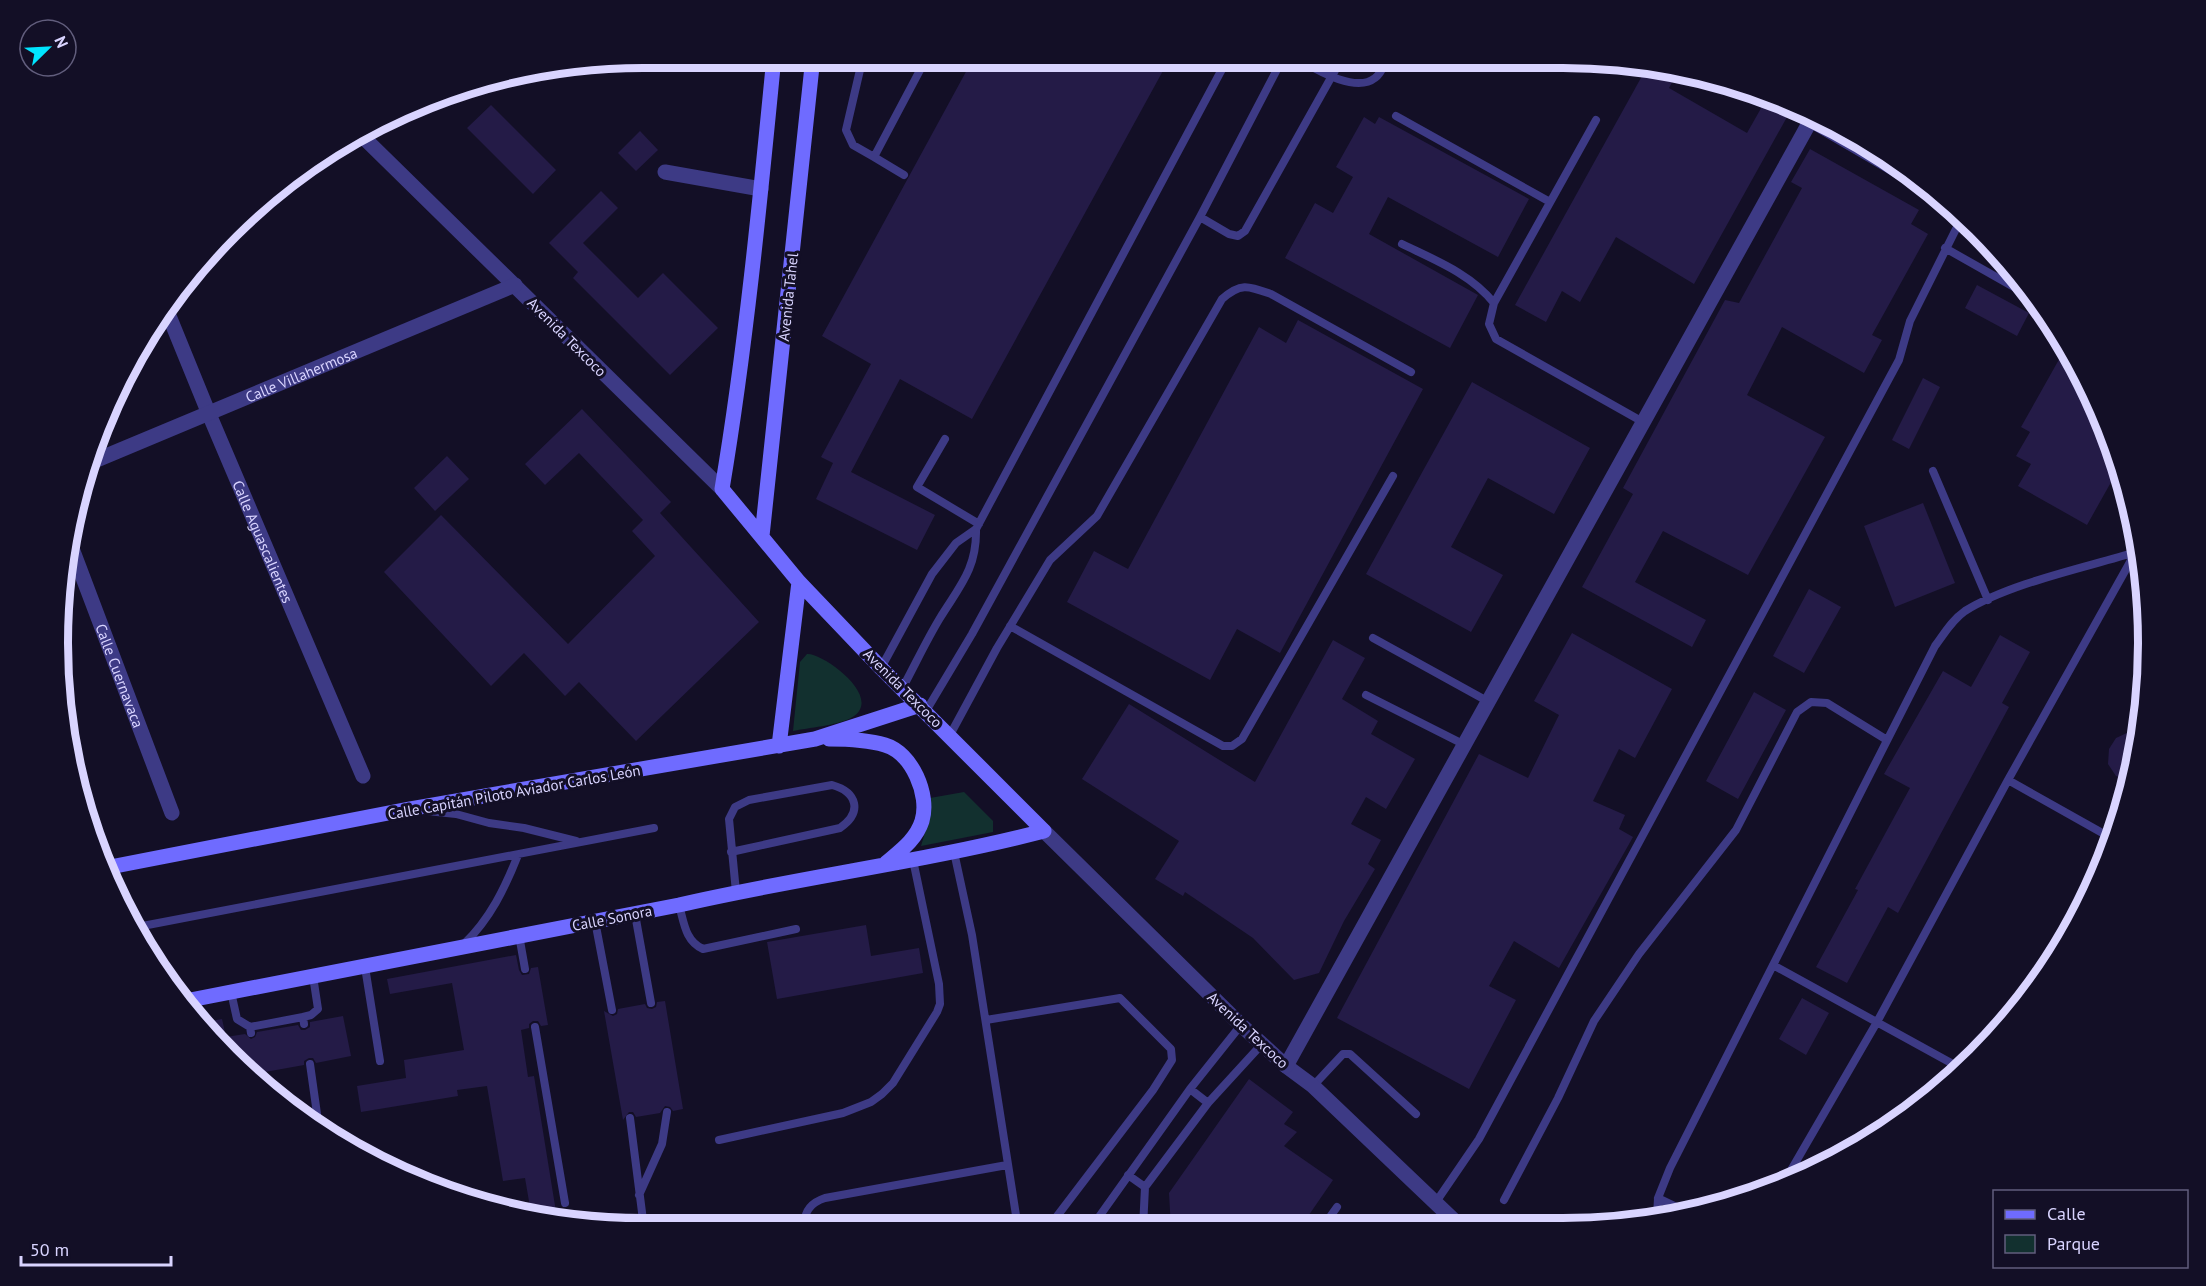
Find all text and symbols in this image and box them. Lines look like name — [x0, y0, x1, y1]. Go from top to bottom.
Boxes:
north arrow — [18, 18, 78, 78]
text: N — [50, 33, 73, 51]
street label: Avenida Tahel — [774, 251, 802, 342]
street label: Avenida Texcoco — [523, 293, 611, 381]
street label: Calle Villahermosa — [242, 343, 360, 406]
street label: Calle Aguascalientes — [229, 477, 298, 606]
street label: Calle Cuernavaca — [92, 621, 148, 730]
street label: Avenida Texcoco — [859, 644, 947, 732]
street label: Calle Capitán Piloto Aviador Carlos León — [386, 760, 642, 824]
street label: Calle Sonora — [570, 901, 654, 935]
street label: Avenida Texcoco — [1203, 988, 1293, 1072]
legend — [1993, 1190, 2188, 1268]
text: Calle — [2047, 1202, 2086, 1225]
scale bar — [21, 1229, 171, 1267]
text: Parque — [2047, 1232, 2100, 1255]
text: 50 m — [30, 1238, 69, 1261]

